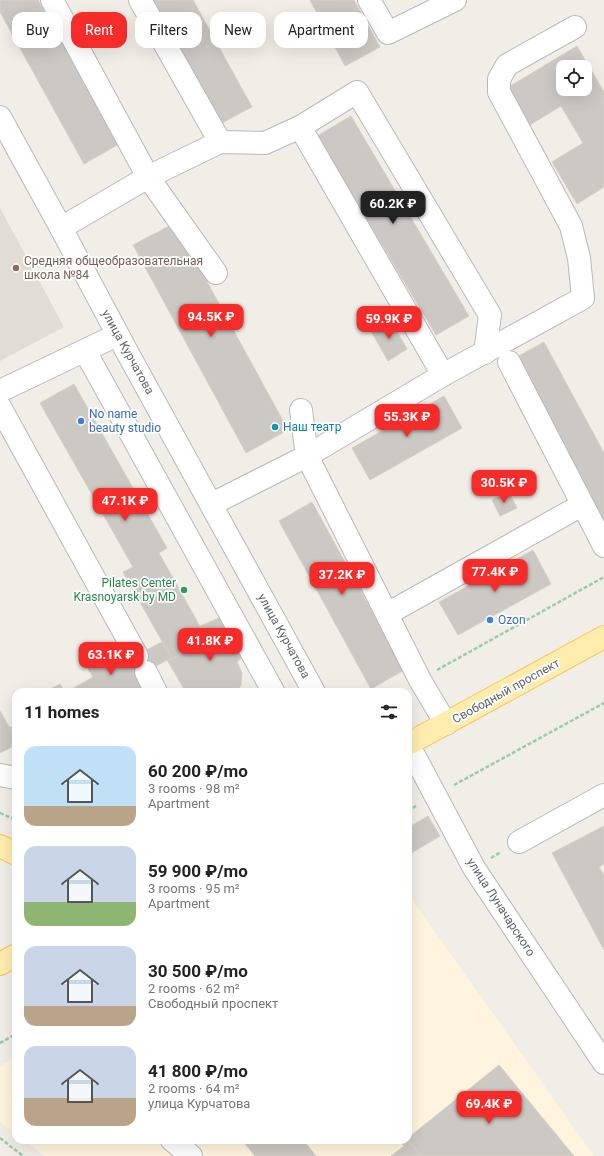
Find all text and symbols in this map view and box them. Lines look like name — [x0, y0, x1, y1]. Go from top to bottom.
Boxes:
chip: Buy — [12, 12, 63, 48]
chip: Rent — [71, 12, 127, 48]
chip: Filters — [135, 12, 202, 48]
chip: New — [210, 12, 266, 48]
chip: Apartment — [274, 12, 368, 48]
map controls — [556, 60, 592, 96]
button: locate — [556, 60, 592, 96]
pin: 60.2K ₽ — [356, 191, 430, 225]
text: 60.2K ₽ — [370, 196, 416, 211]
place label: Средняя общеобразовательная школа №84 — [24, 254, 203, 282]
marker: Средняя общеобразовательная школа №84 — [11, 263, 21, 273]
pin: 94.5K ₽ — [174, 304, 248, 338]
pin: 59.9K ₽ — [352, 306, 426, 340]
street label: улица Курчатова — [99, 307, 157, 397]
text: 94.5K ₽ — [188, 309, 234, 324]
text: 59.9K ₽ — [366, 311, 412, 326]
pin: 55.3K ₽ — [370, 404, 444, 438]
place label: No name beauty studio — [89, 407, 161, 435]
text: 55.3K ₽ — [384, 409, 430, 424]
marker: No name beauty studio — [76, 416, 86, 426]
place label: Наш театр — [283, 420, 342, 434]
marker: Наш театр — [270, 422, 280, 432]
pin: 30.5K ₽ — [467, 470, 541, 504]
text: 30.5K ₽ — [481, 475, 527, 490]
pin: 47.1K ₽ — [88, 488, 162, 522]
text: 47.1K ₽ — [102, 493, 148, 508]
pin: 77.4K ₽ — [458, 559, 532, 593]
pin: 37.2K ₽ — [305, 562, 379, 596]
text: 77.4K ₽ — [472, 564, 518, 579]
text: 37.2K ₽ — [319, 567, 365, 582]
place label: Pilates Center Krasnoyarsk by MD — [73, 576, 176, 604]
marker: Pilates Center Krasnoyarsk by MD — [179, 585, 189, 595]
street label: улица Курчатова — [255, 591, 313, 681]
place label: Ozon — [498, 613, 526, 627]
marker: Ozon — [485, 615, 495, 625]
pin: 41.8K ₽ — [173, 628, 247, 662]
text: 41.8K ₽ — [187, 633, 233, 648]
pin: 63.1K ₽ — [74, 642, 148, 676]
text: 63.1K ₽ — [88, 647, 134, 662]
street label: Свободный проспект — [450, 656, 562, 726]
icon: filters — [378, 701, 400, 723]
text: 11 homes — [24, 702, 100, 722]
text: 60 200 ₽/mo — [148, 761, 248, 781]
icon: home — [56, 762, 104, 810]
text: 3 rooms · 98 m² — [148, 781, 240, 796]
text: Apartment — [148, 796, 210, 811]
street label: улица Луначарского — [464, 855, 538, 959]
text: 59 900 ₽/mo — [148, 861, 248, 881]
icon: home — [56, 862, 104, 910]
text: 3 rooms · 95 m² — [148, 881, 240, 896]
text: Apartment — [148, 896, 210, 911]
text: 30 500 ₽/mo — [148, 961, 248, 981]
icon: home — [56, 962, 104, 1010]
text: 2 rooms · 62 m² — [148, 981, 240, 996]
text: Свободный проспект — [148, 996, 278, 1011]
text: 41 800 ₽/mo — [148, 1061, 248, 1081]
icon: home — [56, 1062, 104, 1110]
text: 2 rooms · 64 m² — [148, 1081, 240, 1096]
pin: 69.4K ₽ — [452, 1091, 526, 1125]
text: улица Курчатова — [148, 1096, 250, 1111]
text: 69.4K ₽ — [466, 1096, 512, 1111]

